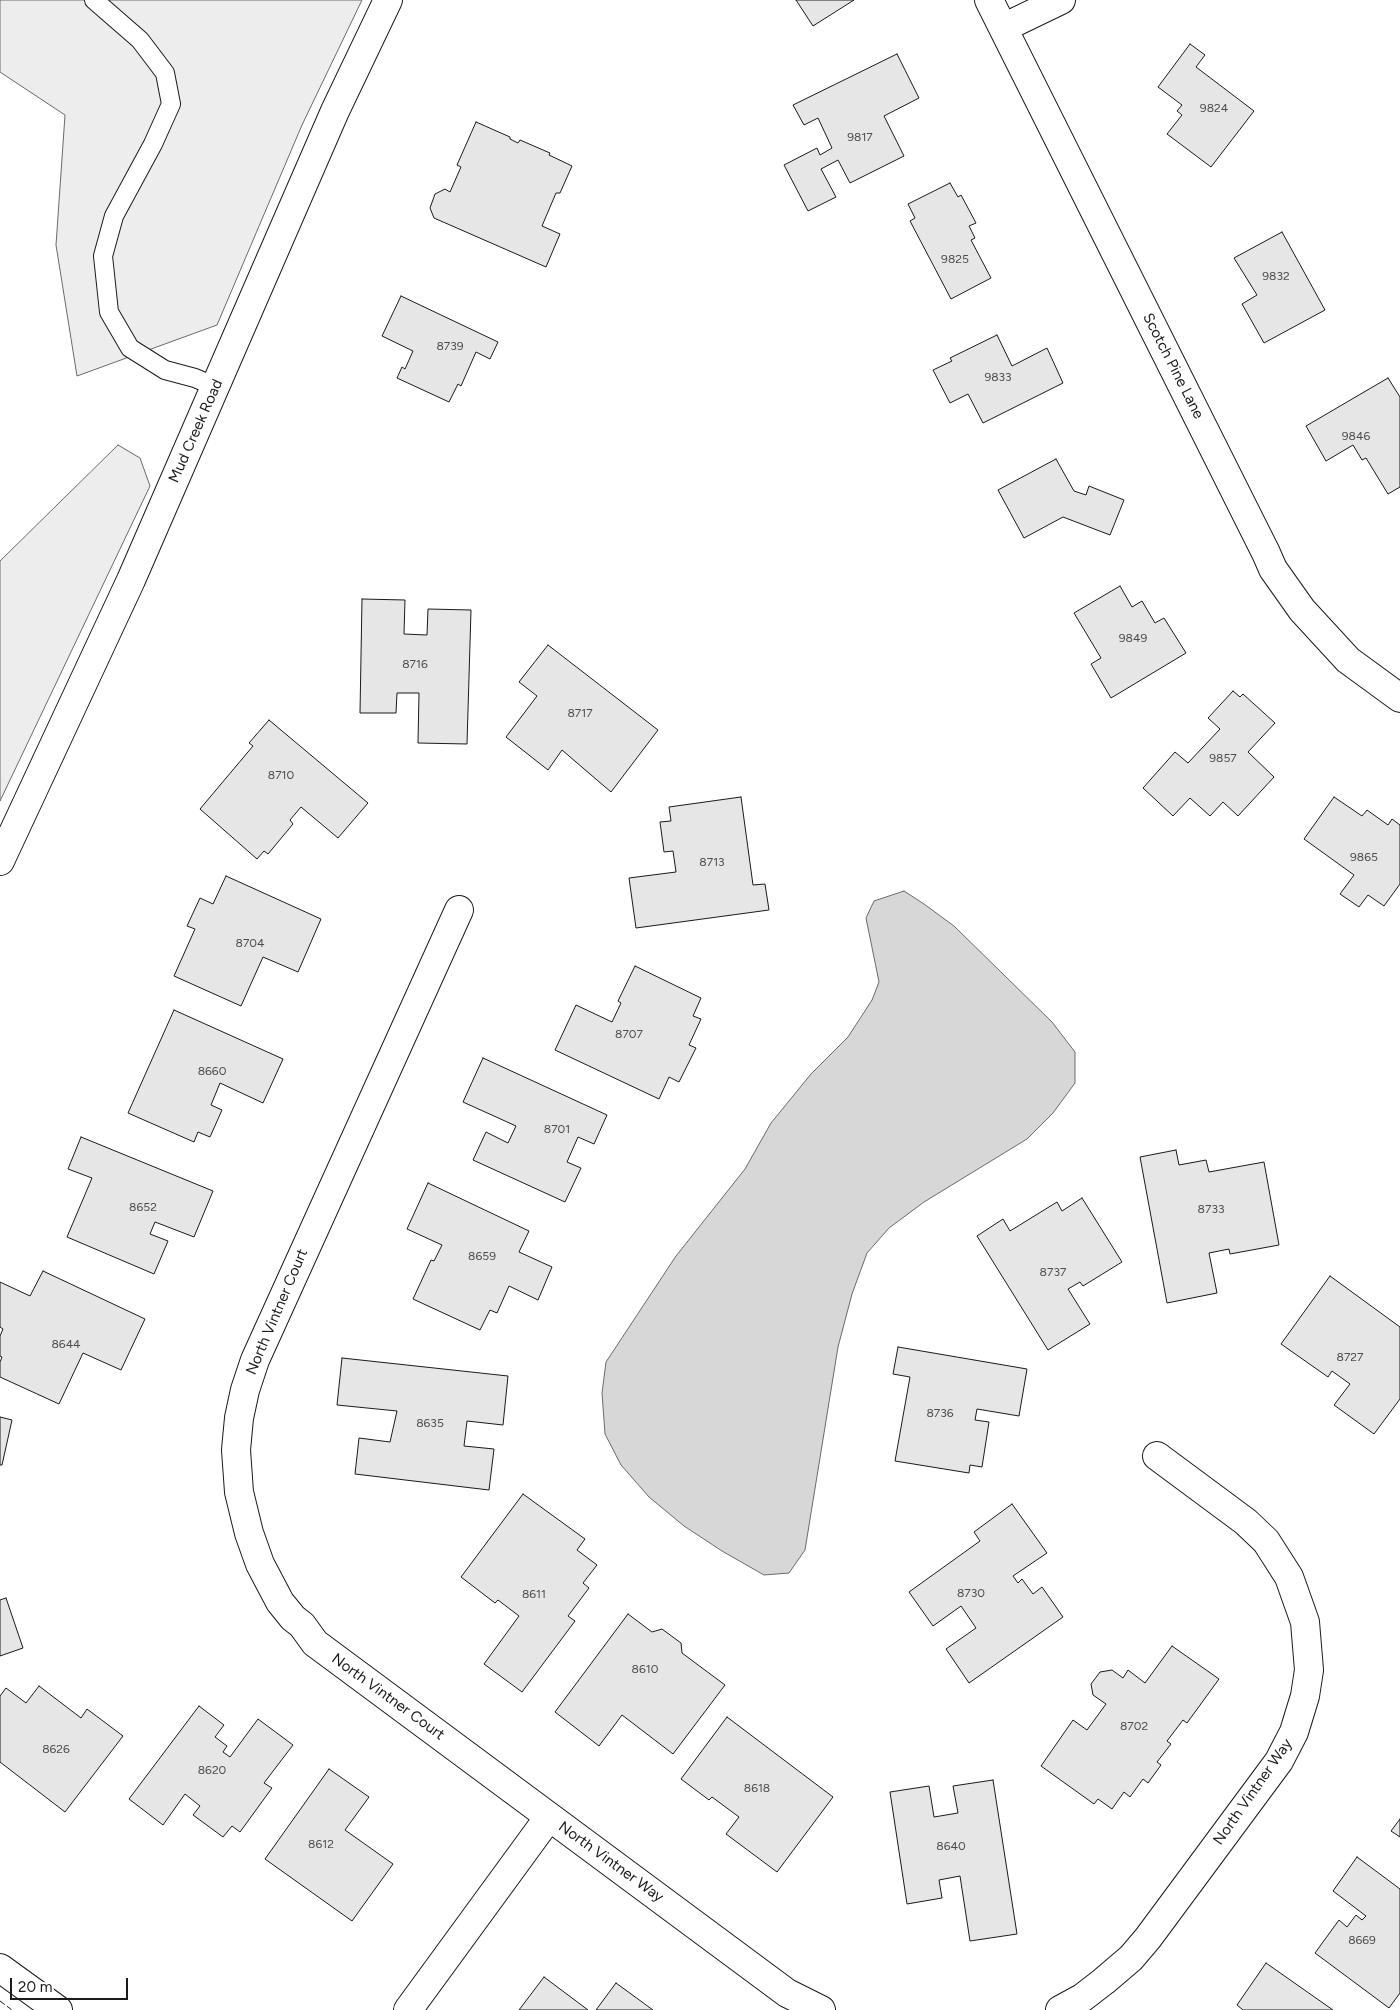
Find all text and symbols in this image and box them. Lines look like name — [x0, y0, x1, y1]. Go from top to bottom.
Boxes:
house number: 9824 — [1200, 101, 1228, 115]
house number: 9817 — [847, 130, 873, 144]
house number: 9825 — [941, 252, 969, 266]
house number: 9832 — [1262, 269, 1290, 283]
street label: Scotch Pine Lane — [1139, 310, 1207, 422]
house number: 8739 — [436, 339, 464, 353]
house number: 9833 — [984, 370, 1012, 384]
street label: Mud Creek Road — [165, 376, 227, 486]
house number: 9846 — [1342, 429, 1370, 443]
house number: 9849 — [1119, 631, 1147, 645]
house number: 8716 — [402, 657, 428, 671]
house number: 8717 — [567, 706, 593, 720]
house number: 9857 — [1209, 751, 1237, 765]
house number: 8710 — [268, 768, 294, 782]
house number: 9865 — [1350, 850, 1378, 864]
house number: 8713 — [699, 855, 725, 869]
house number: 8704 — [236, 936, 264, 950]
house number: 8707 — [615, 1027, 643, 1041]
house number: 8660 — [198, 1064, 226, 1078]
house number: 8701 — [544, 1122, 570, 1136]
house number: 8652 — [129, 1200, 157, 1214]
house number: 8733 — [1198, 1202, 1224, 1216]
street label: North Vintner Court — [242, 1246, 312, 1378]
house number: 8659 — [468, 1249, 496, 1263]
house number: 8737 — [1040, 1265, 1066, 1279]
house number: 8644 — [51, 1337, 81, 1351]
house number: 8727 — [1337, 1350, 1363, 1364]
house number: 8736 — [926, 1406, 954, 1420]
house number: 8635 — [416, 1416, 444, 1430]
house number: 8730 — [957, 1586, 985, 1600]
house number: 8611 — [522, 1587, 546, 1601]
street label: North Vintner Court — [328, 1650, 448, 1744]
house number: 8610 — [632, 1662, 658, 1676]
house number: 8702 — [1120, 1719, 1148, 1733]
street label: North Vintner Way — [1210, 1735, 1296, 1849]
house number: 8626 — [42, 1742, 70, 1756]
house number: 8620 — [198, 1763, 226, 1777]
house number: 8618 — [744, 1781, 770, 1795]
street label: North Vintner Way — [555, 1818, 667, 1906]
house number: 8612 — [308, 1837, 334, 1851]
house number: 8640 — [936, 1839, 966, 1853]
house number: 8669 — [1348, 1933, 1376, 1947]
scale bar — [12, 1968, 130, 2000]
text: 20 m — [18, 1978, 52, 1996]

